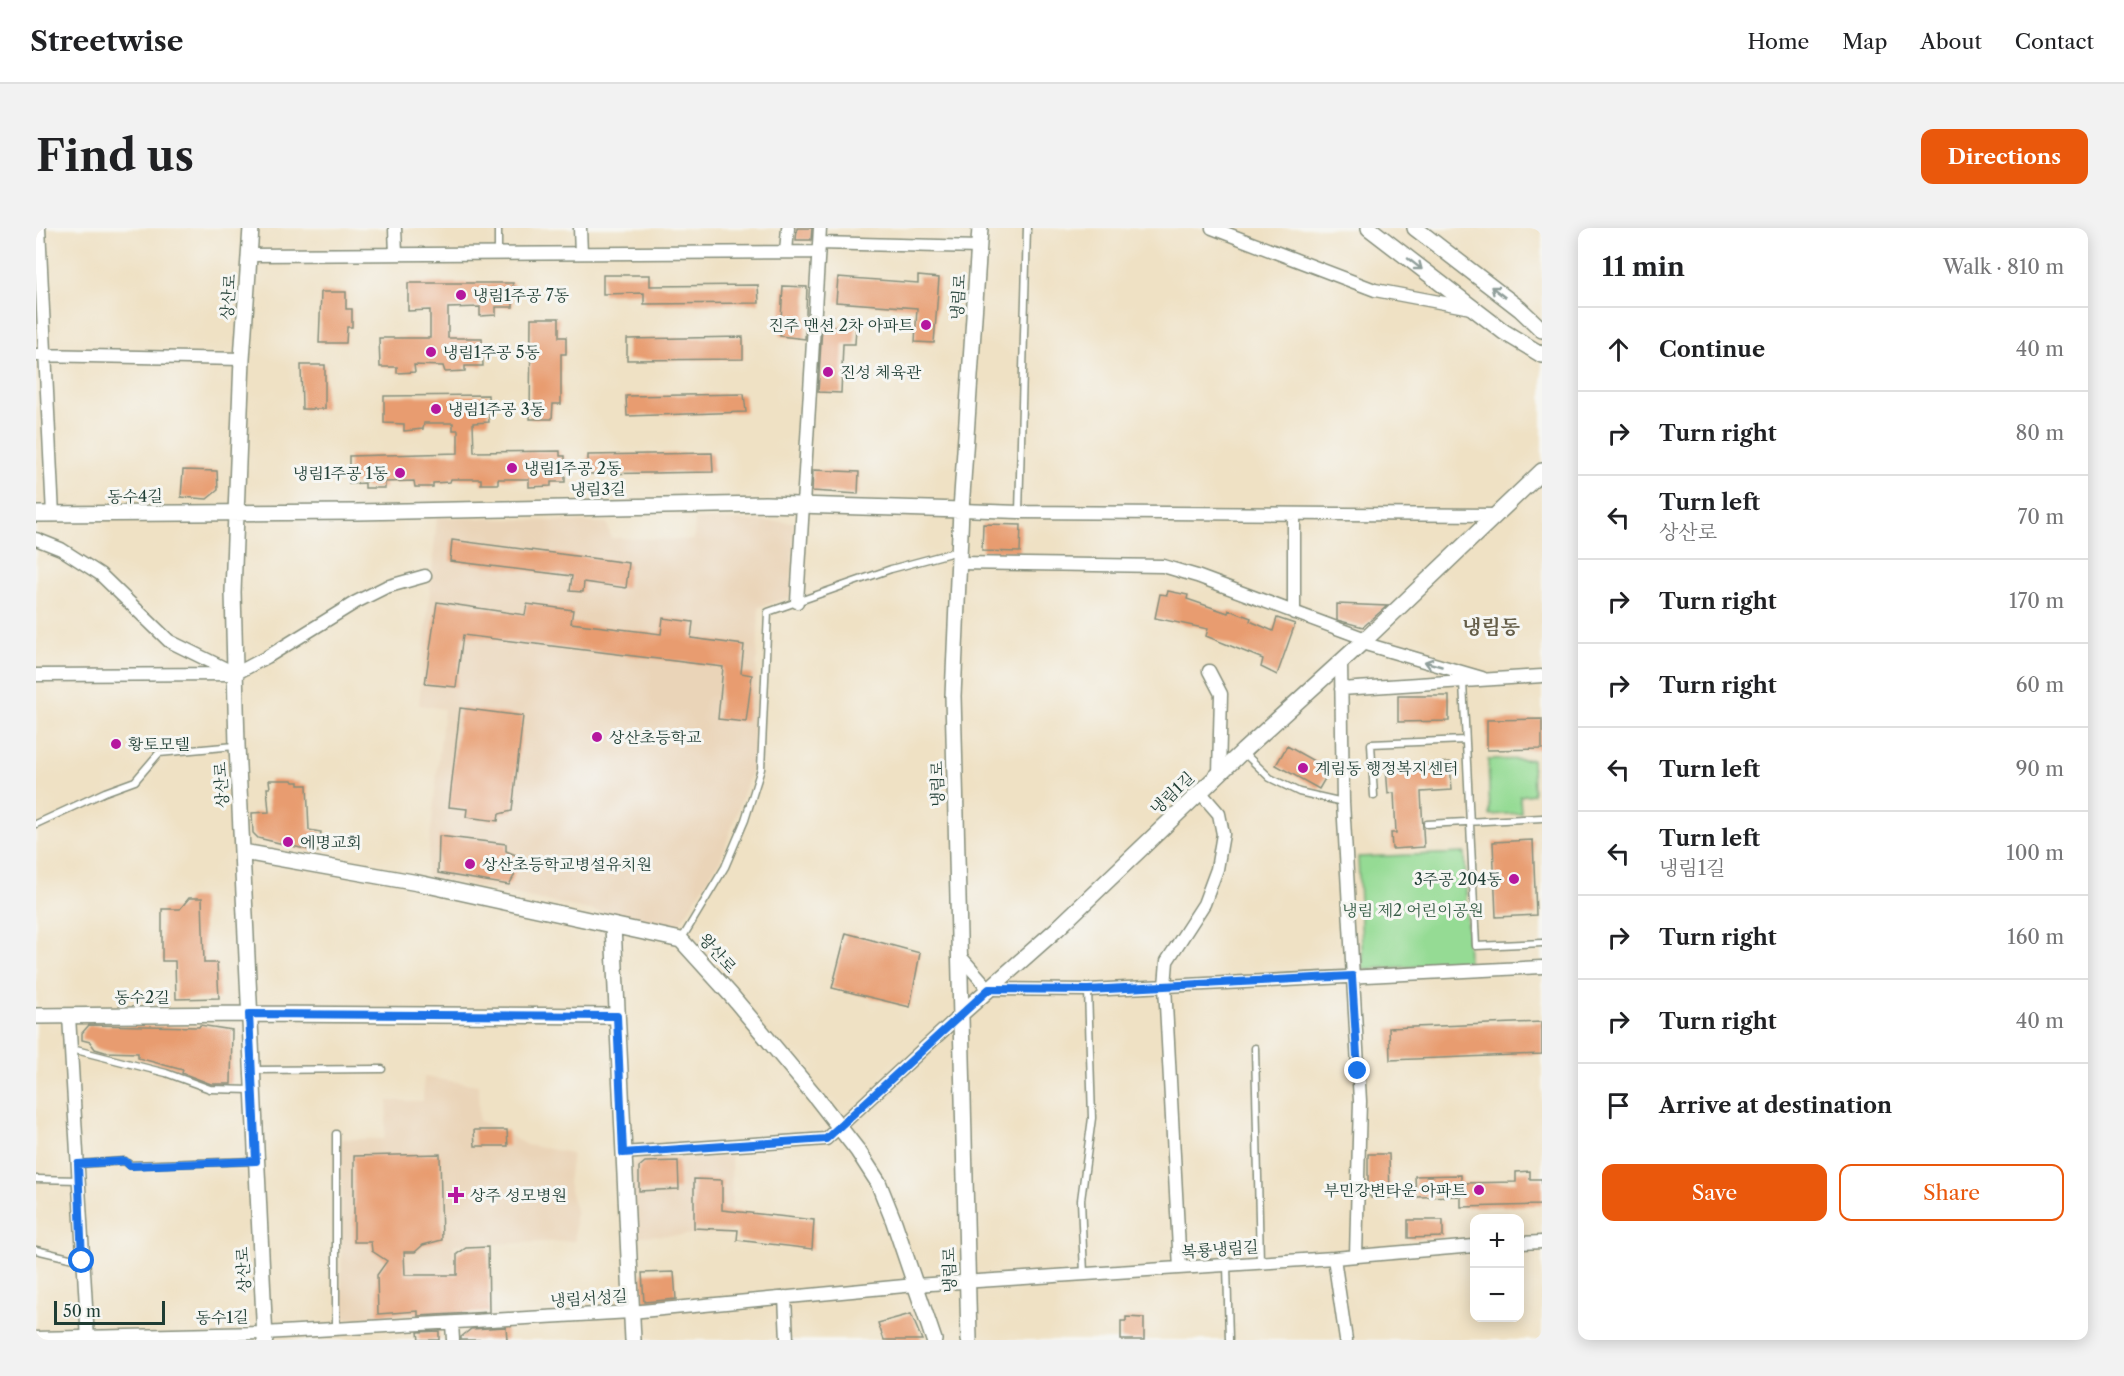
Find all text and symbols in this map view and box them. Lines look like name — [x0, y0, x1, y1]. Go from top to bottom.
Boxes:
text: Streetwise — [30, 24, 184, 58]
text: Home — [1748, 29, 1809, 54]
text: Map — [1842, 29, 1887, 54]
text: About — [1920, 29, 1982, 54]
text: Contact — [2015, 29, 2094, 54]
button: Directions — [1921, 129, 2088, 184]
text: Find us — [36, 130, 194, 182]
text: 11 min — [1602, 251, 1685, 283]
text: Walk · 810 m — [1943, 255, 2064, 279]
one-way arrow — [1407, 258, 1423, 270]
street label: 상산로 — [216, 273, 240, 321]
street label: 냉림로 — [946, 273, 970, 321]
place label: 냉림1주공 7동 — [473, 285, 570, 305]
one-way arrow — [1490, 286, 1506, 298]
marker: 냉림1주공 7동 — [454, 288, 468, 302]
place label: 진주 맨션 2차 아파트 — [768, 315, 915, 335]
marker: 진주 맨션 2차 아파트 — [919, 318, 933, 332]
icon: ahead — [1602, 333, 1635, 366]
text: Continue — [1659, 336, 1765, 363]
text: 40 m — [2016, 337, 2064, 361]
place label: 냉림1주공 5동 — [443, 342, 541, 362]
marker: 냉림1주공 5동 — [424, 345, 438, 359]
place label: 진성 체육관 — [840, 362, 922, 382]
marker: 진성 체육관 — [821, 365, 835, 379]
place label: 냉림1주공 3동 — [448, 399, 546, 419]
marker: 냉림1주공 3동 — [429, 402, 443, 416]
icon: right — [1602, 417, 1635, 450]
text: Turn right — [1659, 420, 1777, 447]
text: 80 m — [2016, 421, 2064, 445]
place label: 냉림1주공 2동 — [524, 458, 622, 478]
marker: 냉림1주공 2동 — [505, 461, 519, 475]
place label: 냉림1주공 1동 — [293, 463, 389, 483]
marker: 냉림1주공 1동 — [393, 466, 407, 480]
street label: 냉림3길 — [570, 479, 626, 499]
street label: 동수4길 — [107, 486, 163, 506]
text: Turn left — [1659, 489, 1760, 516]
icon: left — [1602, 501, 1635, 534]
text: 70 m — [2018, 505, 2064, 529]
text: 상산로 — [1659, 520, 1717, 544]
icon: right — [1602, 585, 1635, 618]
text: Turn right — [1659, 588, 1777, 615]
text: 170 m — [2009, 589, 2064, 613]
district label: 냉림동 — [1462, 615, 1521, 639]
one-way arrow — [1424, 658, 1443, 669]
icon: right — [1602, 669, 1635, 702]
text: Turn right — [1659, 672, 1777, 699]
text: 60 m — [2016, 673, 2064, 697]
place label: 상산초등학교 — [609, 727, 702, 747]
marker: 상산초등학교 — [590, 730, 604, 744]
place label: 황토모텔 — [128, 734, 190, 754]
marker: 황토모텔 — [109, 737, 123, 751]
icon: left — [1602, 753, 1635, 786]
text: Turn left — [1659, 756, 1760, 783]
text: 90 m — [2016, 757, 2064, 781]
place label: 계림동 행정복지센터 — [1315, 758, 1458, 778]
street label: 냉림로 — [927, 760, 947, 807]
street label: 상산로 — [210, 761, 232, 809]
marker: 계림동 행정복지센터 — [1296, 761, 1310, 775]
street label: 냉림1길 — [1146, 767, 1198, 819]
text: Turn left — [1659, 825, 1760, 852]
place label: 에명교회 — [300, 832, 362, 852]
marker: 에명교회 — [281, 835, 295, 849]
icon: left — [1602, 837, 1635, 870]
text: 100 m — [2006, 841, 2064, 865]
place label: 상산초등학교병설유치원 — [482, 854, 652, 874]
text: 냉림1길 — [1659, 856, 1725, 880]
marker: 상산초등학교병설유치원 — [463, 857, 477, 871]
place label: 3주공 204동 — [1414, 869, 1503, 889]
marker: 3주공 204동 — [1507, 872, 1521, 886]
park label: 냉림 제2 어린이공원 — [1342, 900, 1484, 920]
icon: right — [1602, 921, 1635, 954]
text: Turn right — [1659, 924, 1777, 951]
text: 160 m — [2007, 925, 2064, 949]
street label: 왕산로 — [695, 929, 741, 977]
street label: 동수2길 — [114, 987, 170, 1007]
icon: right — [1602, 1005, 1635, 1038]
text: Turn right — [1659, 1008, 1777, 1035]
text: 40 m — [2016, 1009, 2064, 1033]
route end — [1344, 1057, 1370, 1083]
icon: arrive — [1602, 1089, 1635, 1122]
text: Arrive at destination — [1659, 1092, 1892, 1119]
button: Save — [1602, 1164, 1827, 1221]
button: Share — [1839, 1164, 2064, 1221]
place label: 부민강변타운 아파트 — [1324, 1180, 1468, 1200]
marker: 부민강변타운 아파트 — [1472, 1183, 1486, 1197]
place label: 상주 성모병원 — [470, 1185, 567, 1205]
marker: 상주 성모병원 — [447, 1186, 465, 1204]
map controls — [1470, 1214, 1524, 1322]
button: + — [1470, 1214, 1524, 1268]
street label: 복룡냉림길 — [1181, 1236, 1259, 1262]
street label: 상산로 — [232, 1246, 254, 1294]
street label: 냉림로 — [939, 1246, 959, 1293]
route start — [68, 1247, 94, 1273]
button: − — [1470, 1268, 1524, 1322]
street label: 냉림서성길 — [550, 1285, 628, 1311]
scale bar — [54, 1298, 165, 1326]
text: 50 m — [63, 1301, 101, 1321]
street label: 동수1길 — [195, 1307, 249, 1327]

